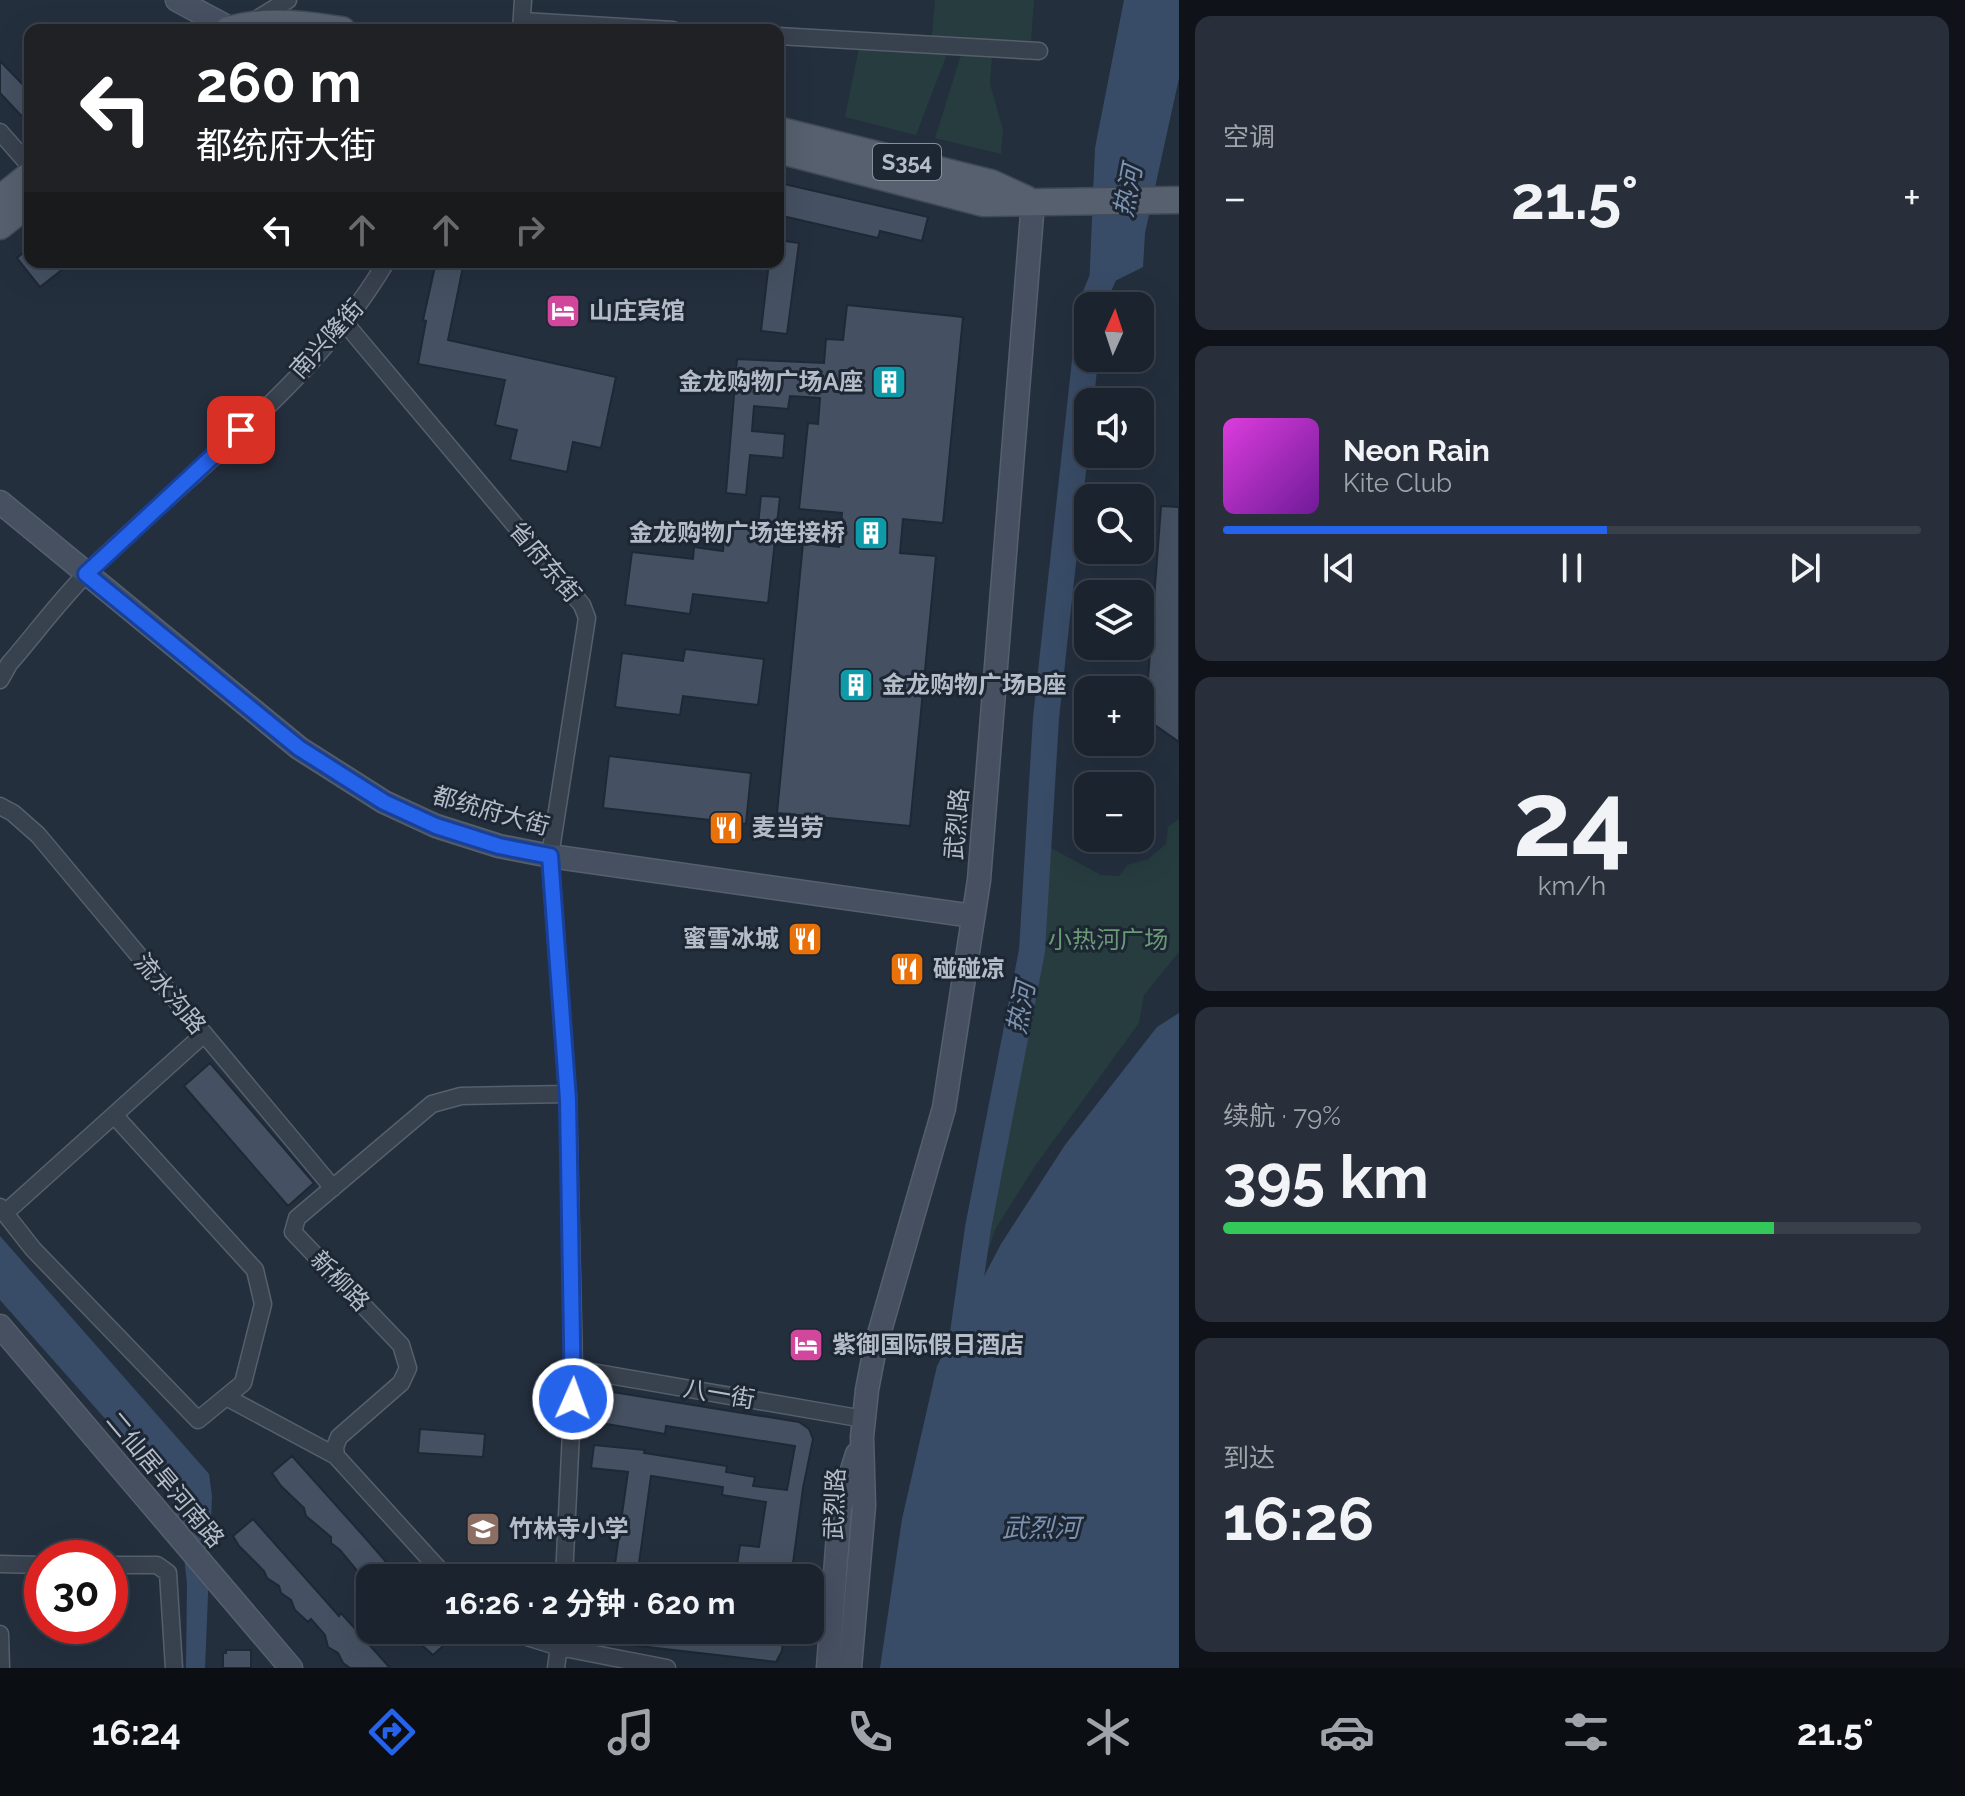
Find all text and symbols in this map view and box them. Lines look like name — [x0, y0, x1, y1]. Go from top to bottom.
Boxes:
text: 260 m — [196, 49, 362, 115]
icon: left — [64, 56, 168, 160]
text: 空调 — [1223, 122, 1275, 152]
text: 都统府大街 — [196, 124, 376, 166]
road number: S354 — [873, 144, 941, 180]
water label: 热河 — [1108, 158, 1149, 219]
text: 21.5° — [1511, 163, 1638, 233]
text: − — [1223, 172, 1247, 223]
text: + — [1903, 172, 1921, 223]
icon: left — [256, 208, 300, 252]
icon: ahead — [340, 208, 384, 252]
icon: ahead — [424, 208, 468, 252]
icon: right — [508, 208, 552, 252]
hotel icon: 山庄宾馆 — [544, 292, 582, 330]
north arrow — [1074, 292, 1154, 372]
map controls — [1074, 292, 1154, 852]
street label: 南兴隆街 — [284, 293, 370, 384]
place label: 山庄宾馆 — [589, 296, 685, 325]
building icon: 金龙购物广场A座 — [870, 363, 908, 401]
place label: 金龙购物广场A座 — [679, 367, 863, 396]
button: sound — [1074, 388, 1154, 468]
pin — [207, 396, 275, 464]
icon: arrive — [219, 408, 263, 452]
text: Neon Rain — [1343, 433, 1490, 468]
text: Kite Club — [1343, 468, 1452, 498]
button: search — [1074, 484, 1154, 564]
building icon: 金龙购物广场连接桥 — [852, 514, 890, 552]
street label: 省府东街 — [503, 516, 587, 608]
place label: 金龙购物广场连接桥 — [629, 518, 845, 547]
icon: previous — [1317, 546, 1361, 590]
icon: pause — [1550, 546, 1594, 590]
icon: next — [1783, 546, 1827, 590]
button: layers — [1074, 580, 1154, 660]
building icon: 金龙购物广场B座 — [837, 666, 875, 704]
place label: 金龙购物广场B座 — [882, 670, 1066, 699]
button: + — [1074, 676, 1154, 756]
text: 24 — [1513, 758, 1631, 880]
button: − — [1074, 772, 1154, 852]
street label: 都统府大街 — [429, 780, 553, 841]
street label: 武烈路 — [939, 787, 974, 861]
restaurant icon: 麦当劳 — [707, 809, 745, 847]
place label: 麦当劳 — [752, 813, 824, 842]
text: km/h — [1538, 871, 1606, 901]
restaurant icon: 蜜雪冰城 — [786, 920, 824, 958]
place label: 蜜雪冰城 — [683, 924, 779, 953]
park label: 小热河广场 — [1048, 925, 1168, 954]
street label: 流水沟路 — [128, 948, 212, 1040]
restaurant icon: 碰碰凉 — [888, 950, 926, 988]
place label: 碰碰凉 — [933, 954, 1005, 983]
water label: 热河 — [1001, 975, 1042, 1036]
text: 续航 · 79% — [1223, 1101, 1341, 1131]
text: 395 km — [1223, 1142, 1429, 1212]
street label: 新柳路 — [305, 1245, 376, 1317]
hotel icon: 紫御国际假日酒店 — [787, 1326, 825, 1364]
place label: 紫御国际假日酒店 — [832, 1330, 1024, 1359]
position arrow — [531, 1357, 615, 1441]
street label: 八一街 — [681, 1373, 757, 1414]
street label: 二仙居旱河南路 — [100, 1406, 230, 1553]
text: 到达 — [1223, 1443, 1275, 1473]
street label: 武烈路 — [819, 1467, 850, 1540]
text: 16:26 — [1223, 1484, 1374, 1554]
school or university icon: 竹林寺小学 — [464, 1510, 502, 1548]
water label: 武烈河 — [1002, 1513, 1085, 1543]
place label: 竹林寺小学 — [509, 1514, 629, 1543]
speed limit sign: 30 — [24, 1540, 128, 1644]
text: 16:26 · 2 分钟 · 620 m — [445, 1586, 735, 1621]
icon: directions — [364, 1704, 420, 1760]
icon: music — [603, 1704, 659, 1760]
icon: phone — [842, 1704, 898, 1760]
icon: climate — [1080, 1704, 1136, 1760]
icon: car — [1319, 1704, 1375, 1760]
icon: filters — [1558, 1704, 1614, 1760]
text: 16:24 — [91, 1711, 181, 1753]
text: 21.5° — [1797, 1711, 1873, 1753]

